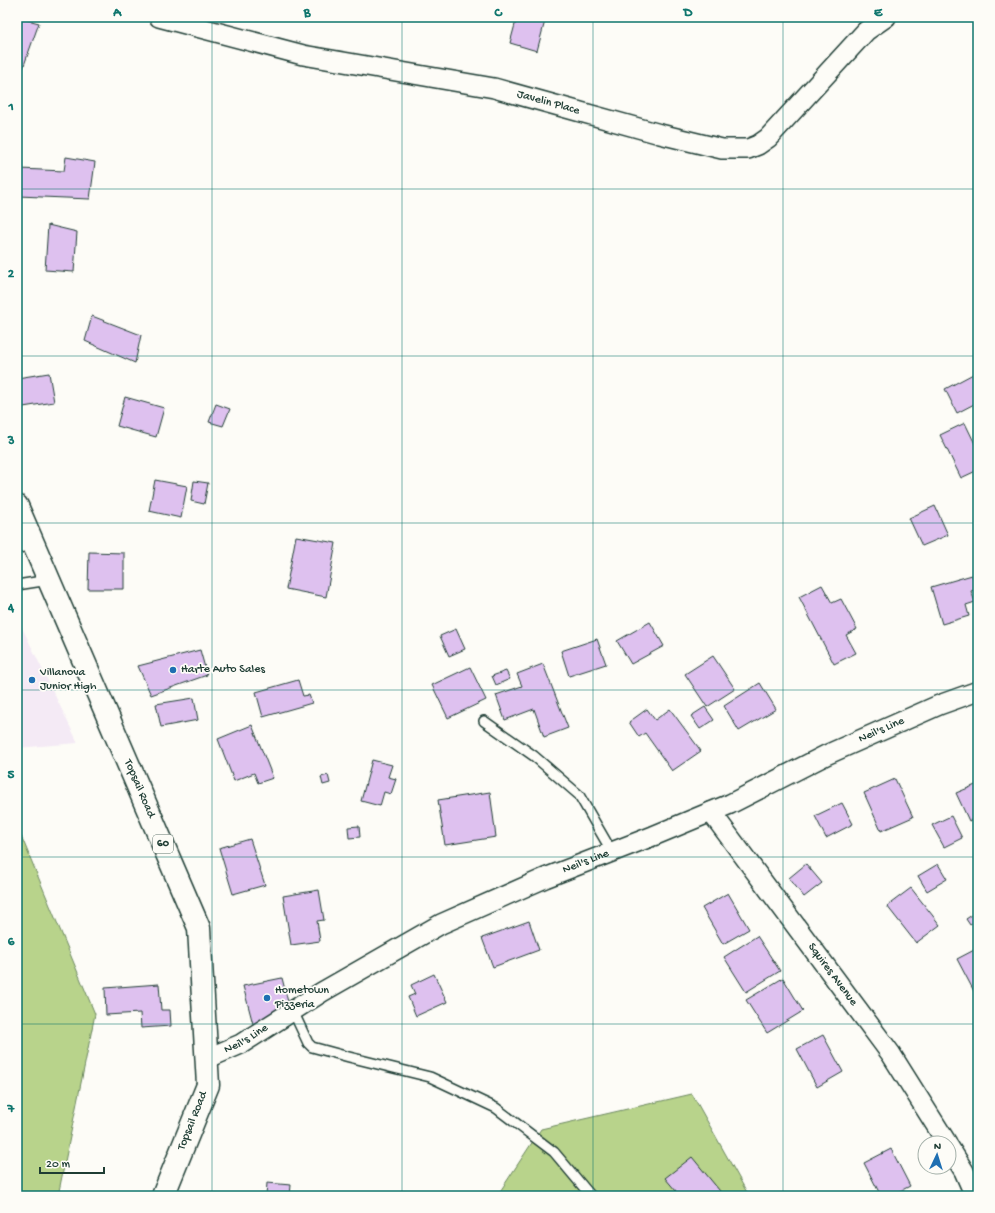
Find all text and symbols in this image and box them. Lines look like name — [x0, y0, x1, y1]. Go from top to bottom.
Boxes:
text: A — [112, 6, 122, 21]
text: B — [303, 6, 312, 21]
text: C — [493, 6, 503, 21]
text: D — [683, 6, 693, 21]
text: E — [874, 6, 883, 21]
street label: Javelin Place — [515, 88, 582, 119]
text: 1 — [7, 100, 14, 115]
text: 2 — [8, 267, 15, 282]
text: 3 — [7, 434, 15, 449]
text: 4 — [7, 601, 15, 616]
place label: Harte Auto Sales — [181, 663, 265, 677]
marker: Harte Auto Sales — [168, 665, 178, 675]
place label: Villanova Junior High — [39, 666, 97, 694]
marker: Villanova Junior High — [27, 675, 37, 685]
street label: Neil's Line — [857, 714, 907, 747]
street label: Topsail Road — [120, 757, 158, 821]
text: 5 — [8, 768, 15, 783]
road number: 60 — [153, 835, 173, 853]
street label: Neil's Line — [561, 846, 612, 877]
text: 6 — [8, 935, 15, 950]
street label: Squires Avenue — [804, 941, 861, 1010]
place label: Hometown Pizzeria — [274, 984, 329, 1012]
marker: Hometown Pizzeria — [262, 993, 272, 1003]
street label: Neil's Line — [222, 1021, 272, 1057]
street label: Topsail Road — [174, 1089, 211, 1153]
text: 7 — [7, 1102, 16, 1117]
north arrow — [917, 1135, 957, 1175]
text: N — [934, 1141, 942, 1153]
scale bar — [40, 1149, 104, 1175]
text: 20 m — [46, 1158, 71, 1172]

